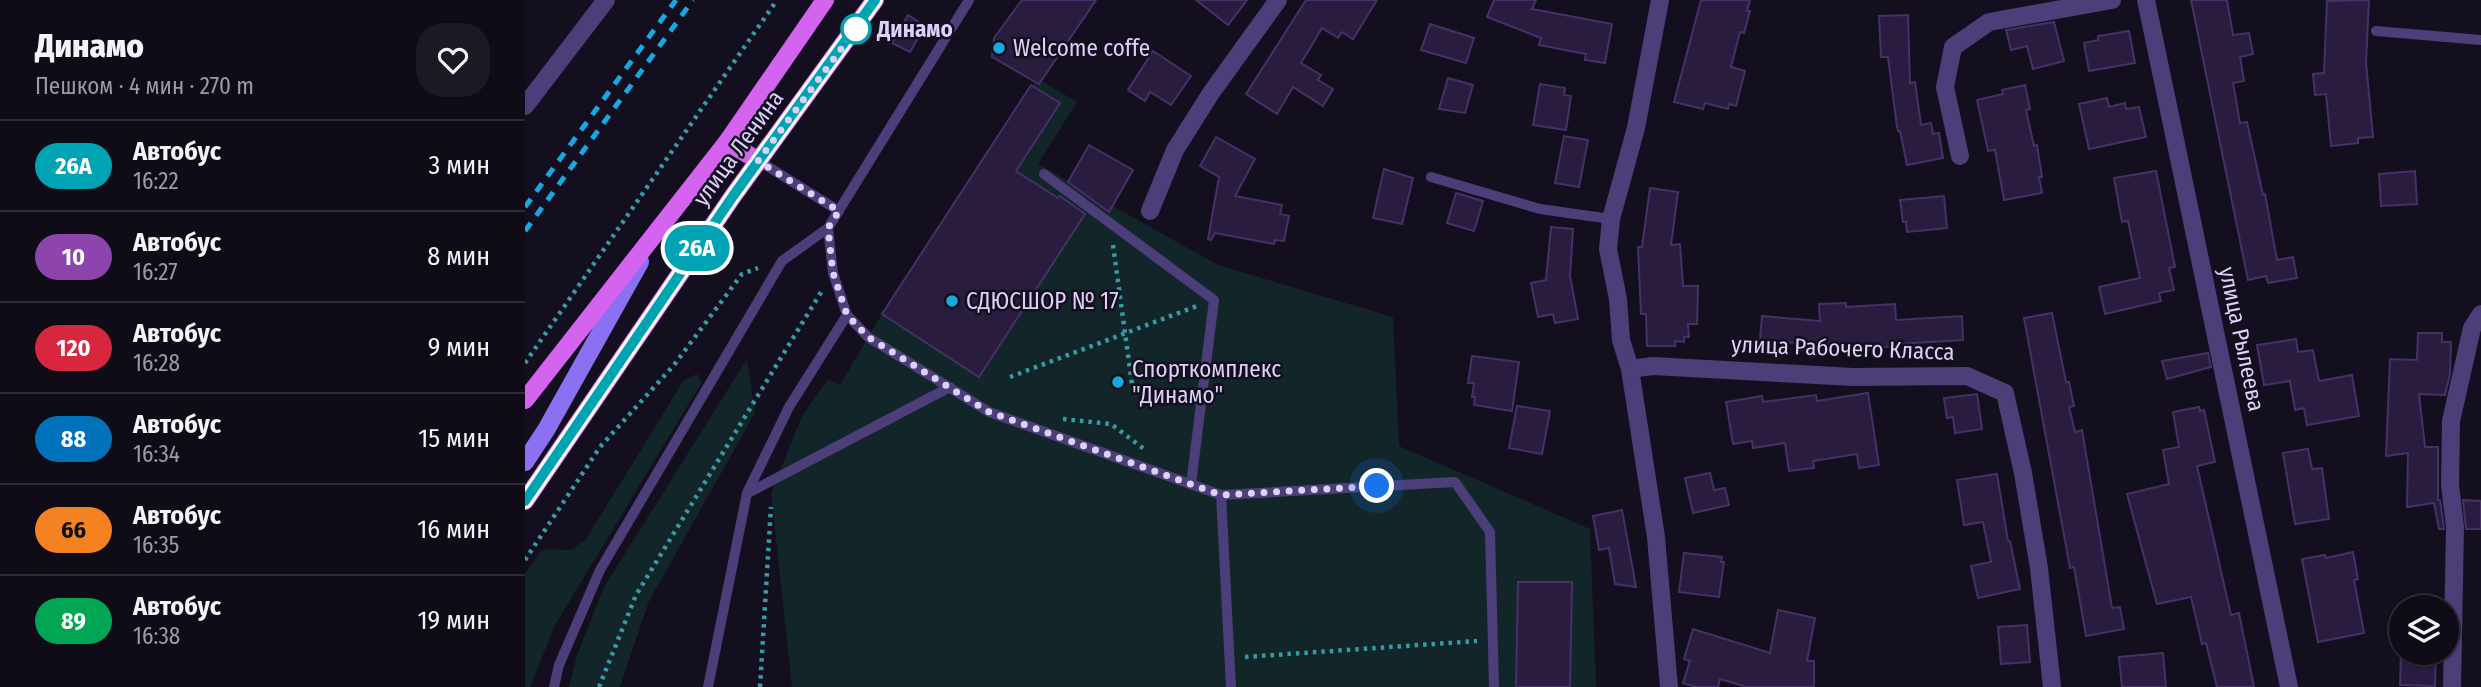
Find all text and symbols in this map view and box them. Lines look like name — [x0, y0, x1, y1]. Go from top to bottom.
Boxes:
marker: Динамо — [841, 14, 871, 44]
place label: Динамо — [876, 15, 953, 43]
button: heart — [416, 23, 490, 97]
text: Динамо — [35, 26, 144, 66]
place label: Welcome coffe — [1013, 34, 1150, 62]
marker: Welcome coffe — [991, 40, 1007, 56]
text: Пешком · 4 мин · 270 m — [35, 72, 254, 100]
street label: улица Ленина — [687, 85, 789, 211]
text: Автобус — [133, 136, 221, 167]
text: 3 мин — [429, 150, 490, 181]
text: 26А — [55, 152, 92, 180]
text: 16:22 — [133, 167, 179, 195]
line badge: 26А — [657, 225, 737, 271]
text: Автобус — [133, 227, 221, 258]
text: 26А — [679, 234, 715, 262]
text: 8 мин — [427, 241, 490, 272]
text: 10 — [62, 243, 85, 271]
text: 16:27 — [133, 258, 178, 286]
street label: улица Рылеева — [2213, 264, 2271, 414]
place label: СДЮСШОР № 17 — [966, 287, 1119, 315]
marker: СДЮСШОР № 17 — [944, 293, 960, 309]
text: Автобус — [133, 318, 221, 349]
street label: улица Рабочего Класса — [1731, 330, 1955, 366]
text: 9 мин — [428, 332, 490, 363]
text: 120 — [56, 334, 91, 362]
text: 16:28 — [133, 349, 180, 377]
place label: Спорткомплекс "Динамо" — [1132, 355, 1281, 409]
marker: Спорткомплекс "Динамо" — [1110, 374, 1126, 390]
text: Автобус — [133, 409, 221, 440]
text: 15 мин — [418, 423, 490, 454]
text: 88 — [61, 425, 86, 453]
text: 16:34 — [133, 440, 180, 468]
your location — [1359, 468, 1394, 503]
text: Автобус — [133, 500, 221, 531]
text: 16 мин — [417, 514, 490, 545]
text: 66 — [61, 516, 86, 544]
text: 16:35 — [133, 531, 179, 559]
text: Автобус — [133, 591, 221, 622]
map controls — [2389, 595, 2459, 665]
button: layers — [2389, 595, 2459, 665]
text: 19 мин — [417, 605, 490, 636]
text: 89 — [61, 607, 86, 635]
text: 16:38 — [133, 622, 180, 650]

